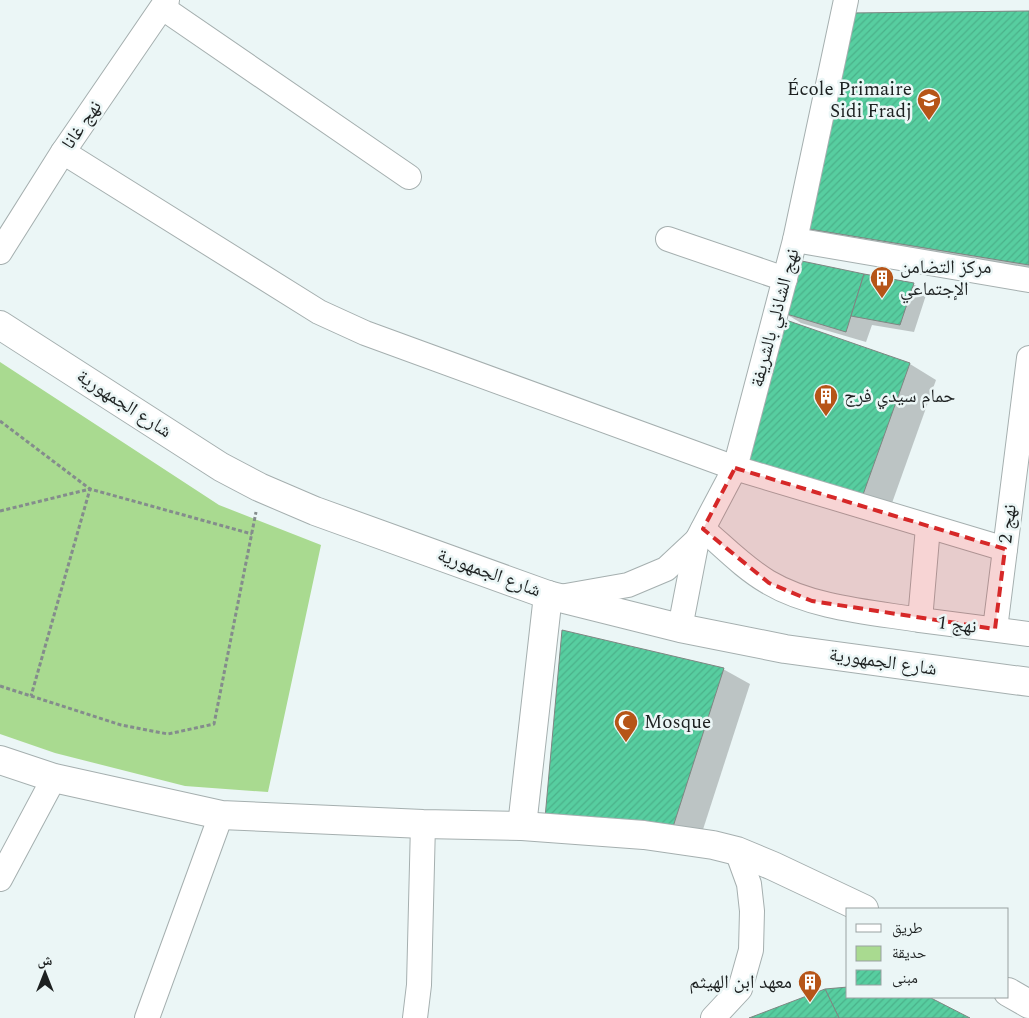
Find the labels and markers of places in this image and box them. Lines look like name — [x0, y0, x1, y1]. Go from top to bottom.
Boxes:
place label: École Primaire Sidi Fradj — [787, 75, 912, 126]
school or university icon: École Primaire Sidi Fradj — [916, 87, 942, 121]
place label: مركز التضامن الإجتماعي — [900, 253, 991, 304]
building icon: مركز التضامن الإجتماعي — [869, 265, 895, 299]
place label: حمام سيدي فرج — [844, 382, 955, 411]
building icon: حمام سيدي فرج — [813, 383, 839, 417]
place label: Mosque — [644, 708, 711, 737]
mosque icon: Mosque — [613, 709, 639, 743]
place label: معهد ابن الهيثم — [689, 968, 792, 997]
building icon: معهد ابن الهيثم — [797, 969, 823, 1003]

